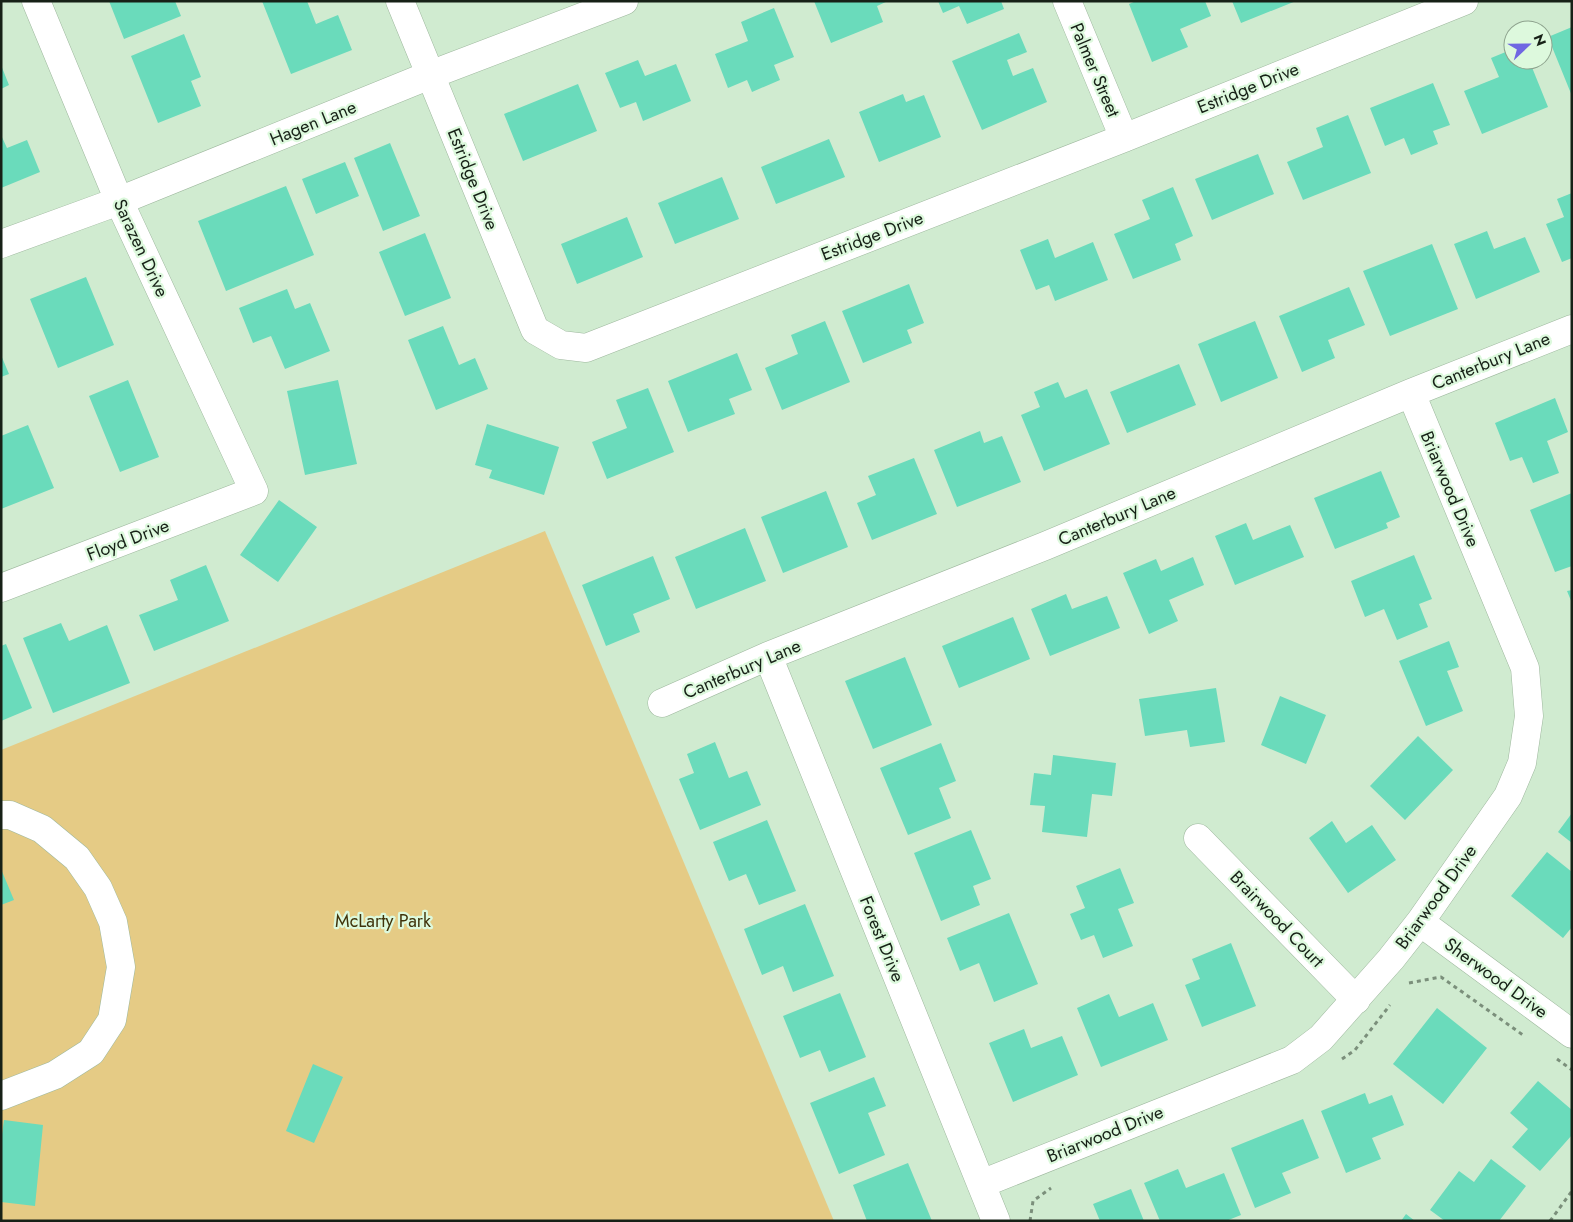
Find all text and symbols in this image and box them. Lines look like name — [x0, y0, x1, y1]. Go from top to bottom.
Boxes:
street label: Palmer Street — [1064, 19, 1127, 122]
north arrow — [1503, 20, 1553, 70]
text: N — [1529, 31, 1551, 49]
street label: Estridge Drive — [1193, 56, 1303, 120]
street label: Hagen Lane — [266, 94, 360, 152]
street label: Estridge Drive — [441, 124, 505, 234]
street label: Sarazen Drive — [107, 195, 175, 301]
street label: Estridge Drive — [817, 205, 927, 267]
street label: Canterbury Lane — [1428, 325, 1554, 397]
street label: Briarwood Drive — [1414, 427, 1486, 551]
street label: Canterbury Lane — [1054, 480, 1180, 552]
street label: Floyd Drive — [83, 512, 173, 568]
street label: Canterbury Lane — [679, 633, 805, 705]
street label: Briarwood Drive — [1389, 839, 1483, 955]
street label: Brairwood Court — [1224, 865, 1330, 974]
street label: Forest Drive — [853, 892, 911, 986]
park label: McLarty Park — [335, 908, 431, 934]
street label: Sherwood Drive — [1439, 931, 1553, 1025]
street label: Briarwood Drive — [1043, 1099, 1167, 1169]

